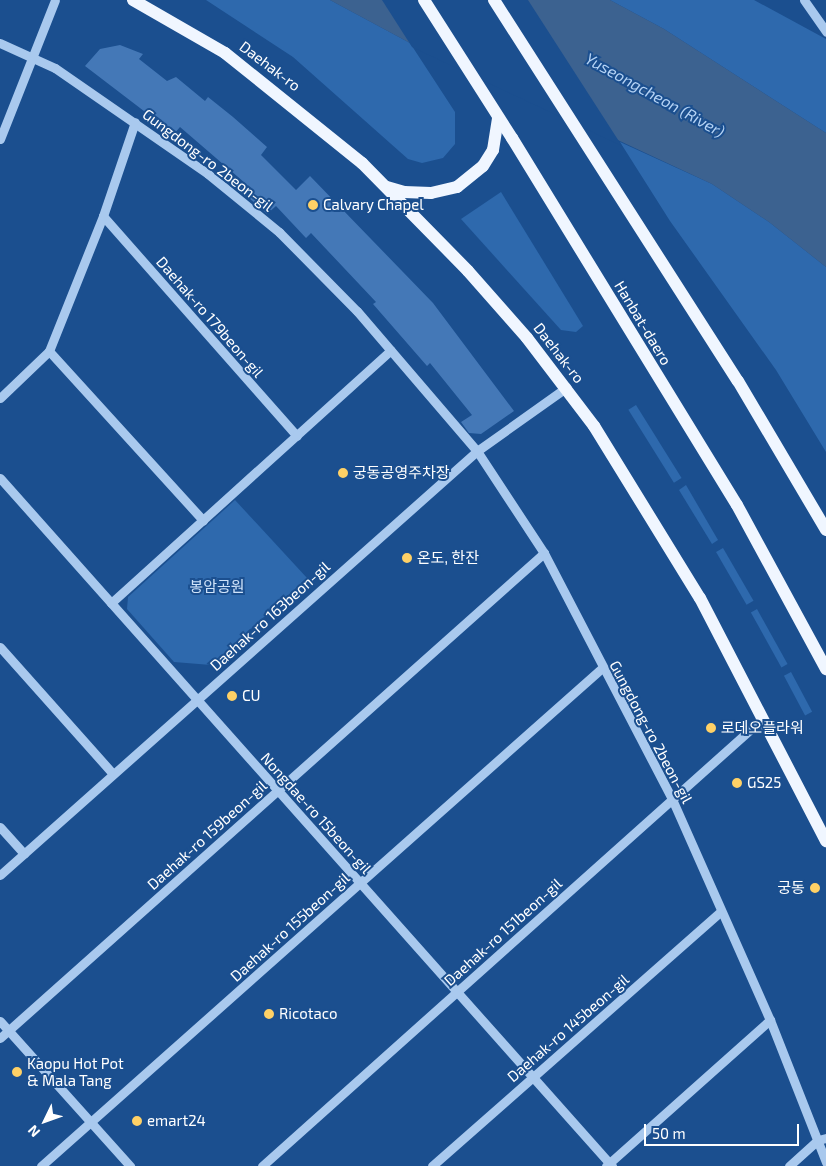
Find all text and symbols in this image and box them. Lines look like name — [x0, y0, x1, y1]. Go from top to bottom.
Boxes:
street label: Daehak-ro — [236, 37, 304, 95]
water label: Yuseongcheon (River) — [582, 49, 728, 141]
street label: Gungdong-ro 2beon-gil — [139, 105, 277, 215]
place label: Calvary Chapel — [323, 196, 424, 214]
marker: Calvary Chapel — [307, 199, 319, 211]
street label: Daehak-ro 179beon-gil — [153, 253, 267, 381]
street label: Hanbat-daero — [611, 277, 675, 369]
street label: Daehak-ro — [530, 319, 588, 387]
place label: 궁동공영주차장 — [353, 464, 450, 482]
marker: 궁동공영주차장 — [337, 467, 349, 479]
place label: 온도, 한잔 — [417, 549, 479, 567]
marker: 온도, 한잔 — [401, 552, 413, 564]
street label: Daehak-ro 163beon-gil — [206, 557, 334, 675]
park label: 봉암공원 — [189, 578, 245, 596]
street label: Gungdong-ro 2beon-gil — [606, 658, 696, 806]
place label: CU — [242, 687, 261, 705]
marker: CU — [226, 690, 238, 702]
place label: 로데오플라워 — [721, 719, 804, 737]
marker: 로데오플라워 — [705, 722, 717, 734]
street label: Nongdae-ro 15beon-gil — [257, 749, 375, 877]
place label: GS25 — [747, 774, 781, 792]
street label: Daehak-ro 159beon-gil — [144, 777, 270, 893]
marker: GS25 — [731, 777, 743, 789]
street label: Daehak-ro 155beon-gil — [227, 869, 353, 985]
street label: Daehak-ro 151beon-gil — [441, 874, 565, 990]
place label: 궁동 — [777, 879, 805, 897]
marker: 궁동 — [809, 882, 821, 894]
street label: Daehak-ro 145beon-gil — [504, 970, 632, 1086]
place label: Ricotaco — [279, 1005, 337, 1023]
marker: Ricotaco — [263, 1008, 275, 1020]
place label: Kaopu Hot Pot & Mala Tang — [27, 1054, 124, 1089]
marker: Kaopu Hot Pot & Mala Tang — [11, 1066, 23, 1078]
north arrow — [20, 1096, 70, 1146]
place label: emart24 — [147, 1112, 206, 1130]
scale bar — [646, 1114, 801, 1146]
marker: emart24 — [131, 1115, 143, 1127]
text: N — [24, 1122, 43, 1141]
text: 50 m — [652, 1124, 686, 1142]

